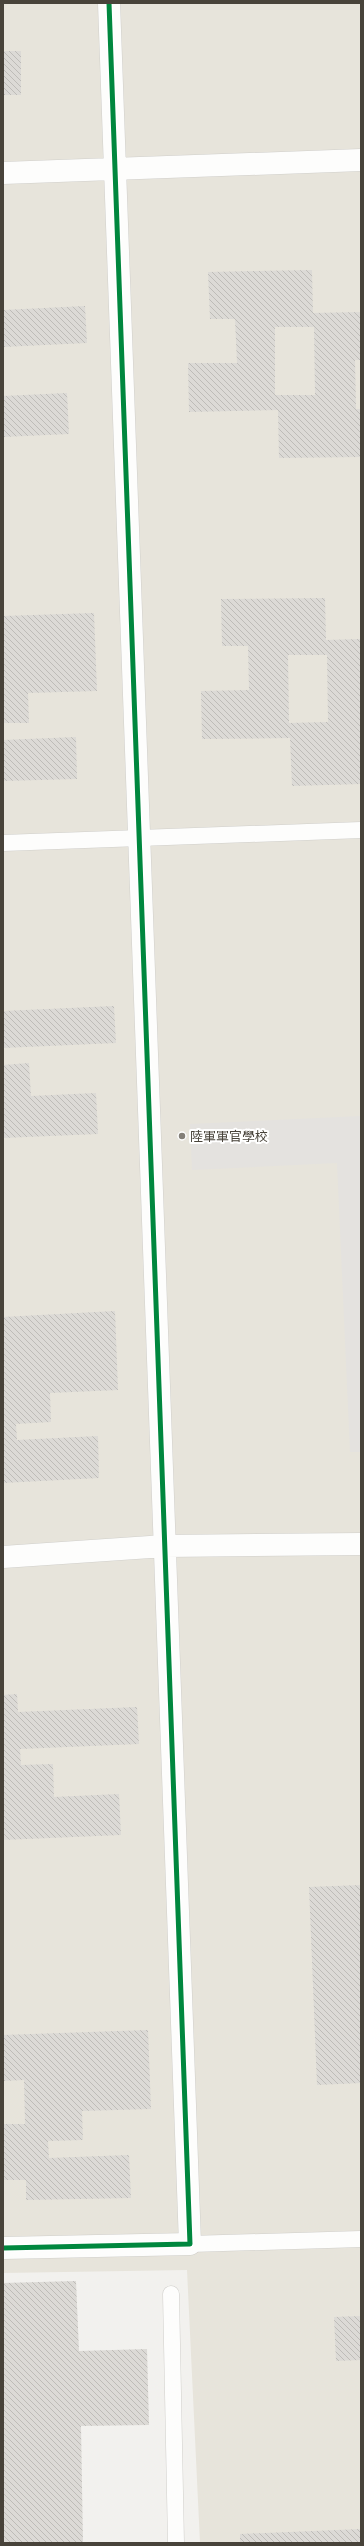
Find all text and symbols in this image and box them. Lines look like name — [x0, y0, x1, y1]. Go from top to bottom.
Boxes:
place label: 陸軍軍官學校 — [190, 1129, 268, 1144]
marker: 陸軍軍官學校 — [177, 1131, 187, 1141]

